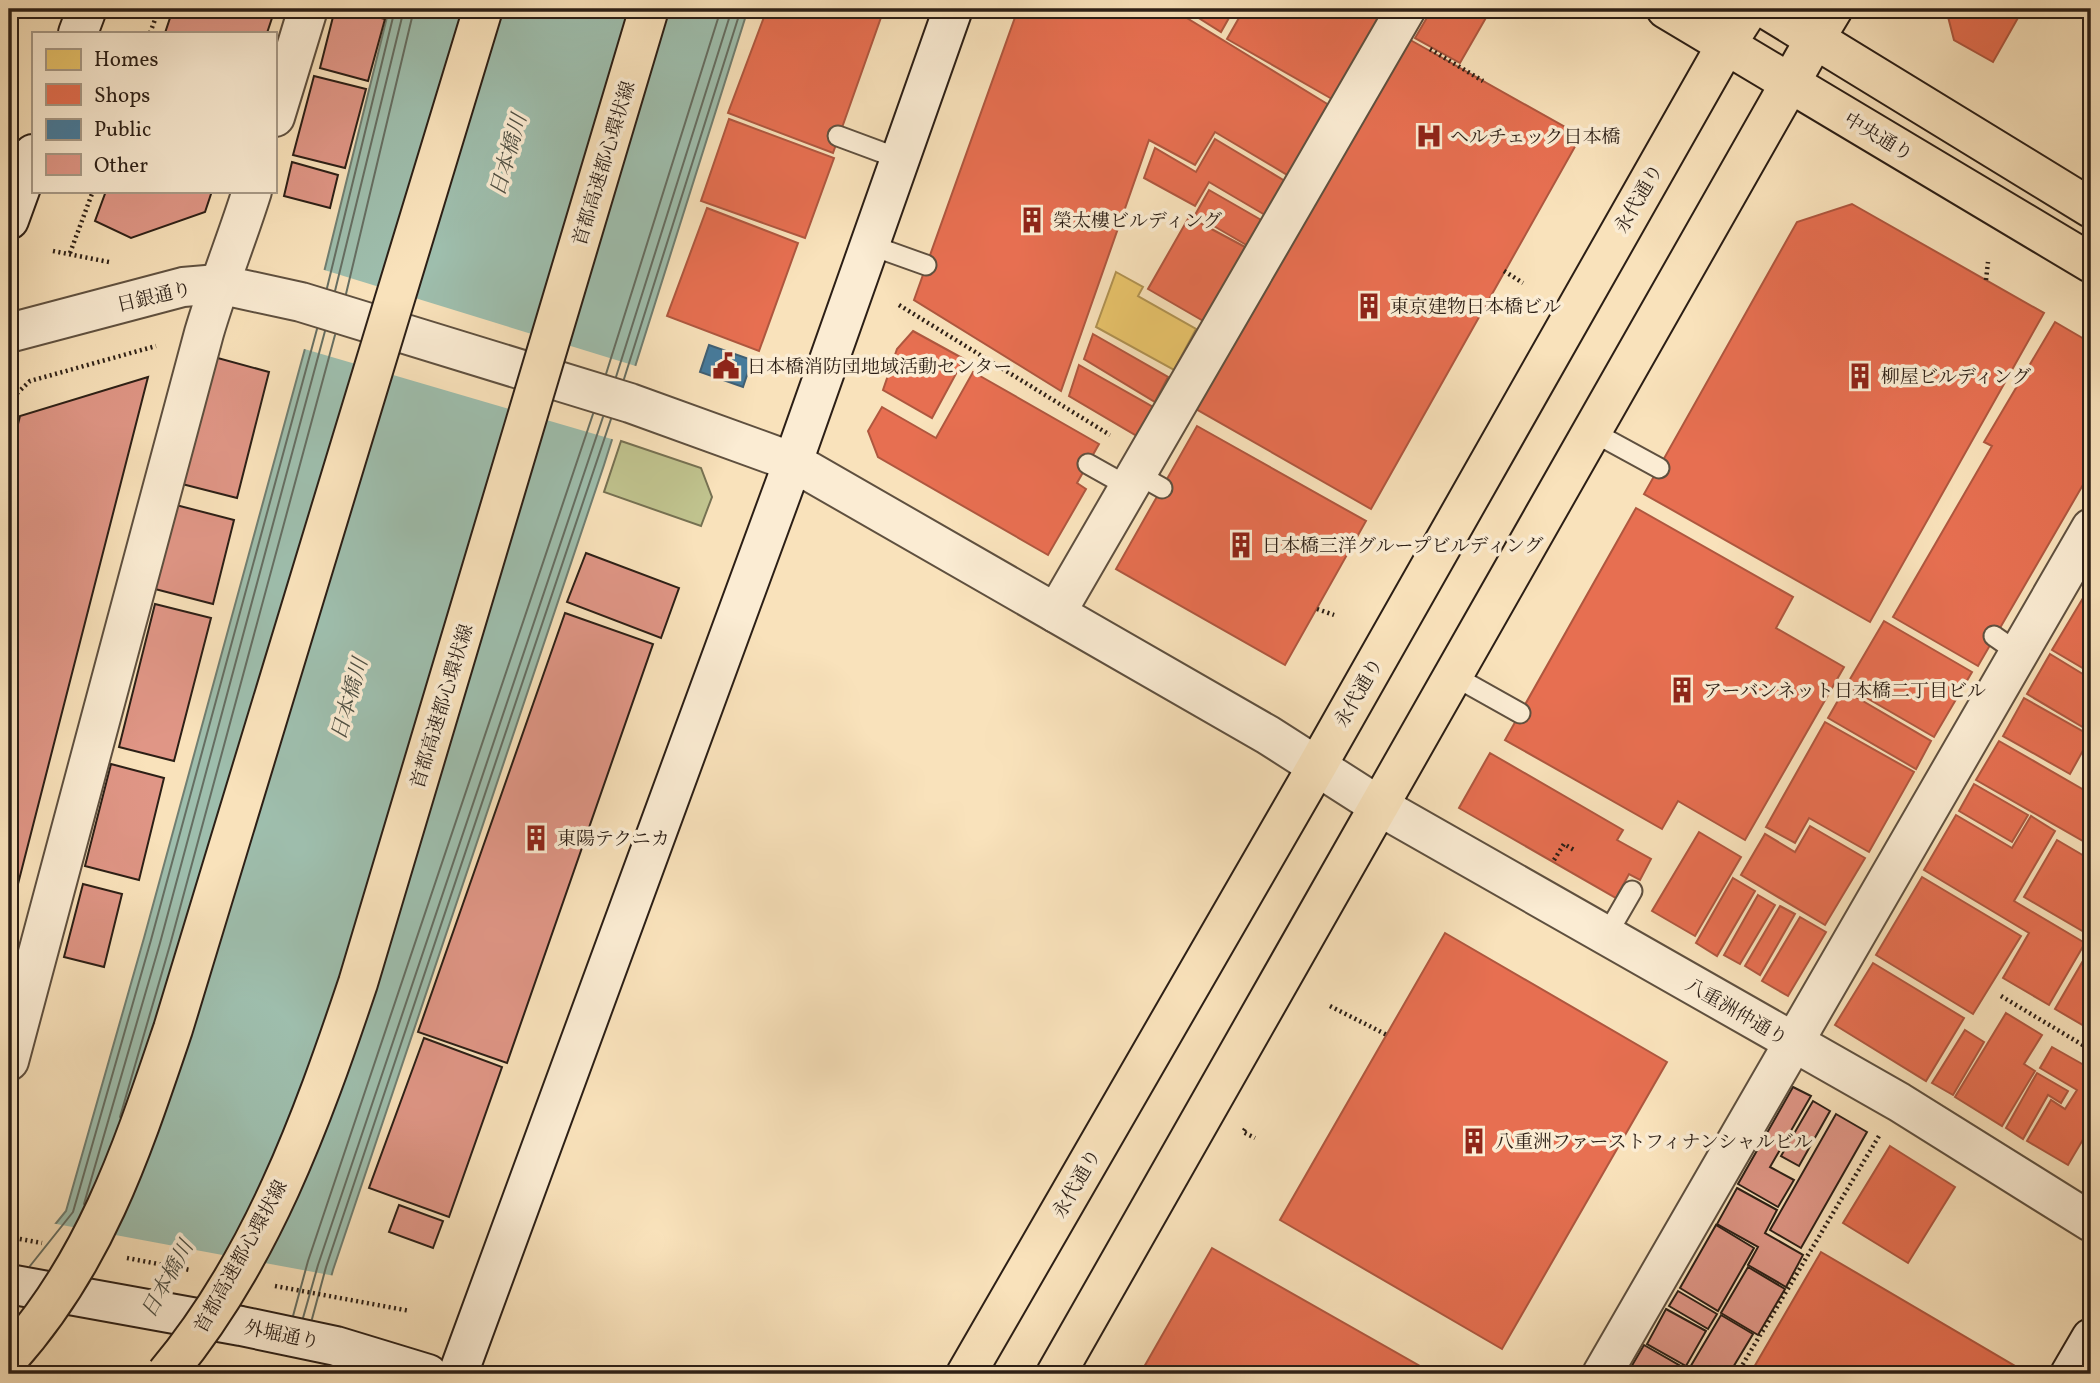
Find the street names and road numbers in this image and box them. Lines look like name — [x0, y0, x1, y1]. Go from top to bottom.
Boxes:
street label: 首都高速都心環状線 — [567, 78, 642, 249]
street label: 中央通り — [1839, 107, 1917, 168]
street label: 永代通り — [1609, 160, 1670, 238]
street label: 日銀通り — [114, 277, 194, 319]
street label: 首都高速都心環状線 — [405, 621, 480, 792]
street label: 永代通り — [1329, 654, 1390, 732]
street label: 八重洲仲通り — [1680, 973, 1792, 1052]
street label: 永代通り — [1047, 1145, 1108, 1223]
street label: 首都高速都心環状線 — [189, 1176, 295, 1338]
street label: 外堀通り — [242, 1315, 321, 1357]

